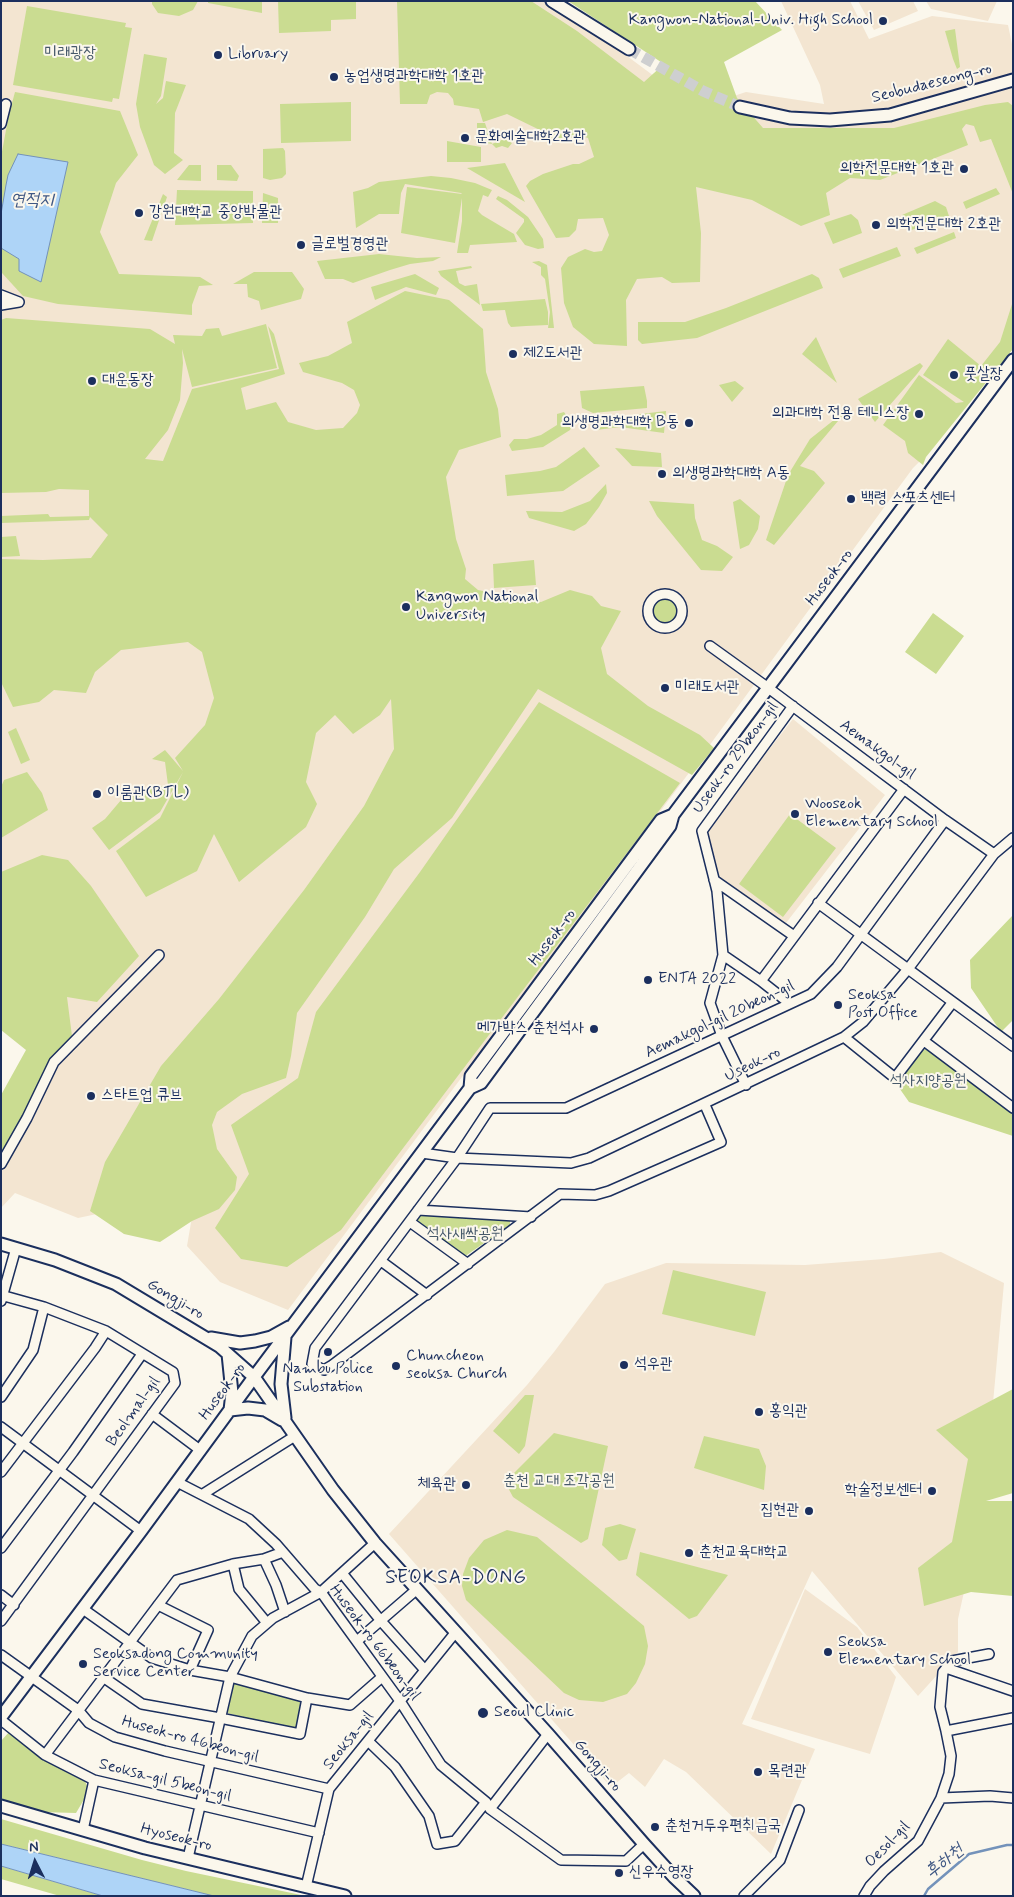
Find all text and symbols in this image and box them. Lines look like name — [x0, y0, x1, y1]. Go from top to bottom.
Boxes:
place label: Kangwon-National-Univ. High School — [628, 11, 873, 31]
marker: Kangwon-National-Univ. High School — [877, 15, 889, 27]
park label: 미래광장 — [44, 44, 96, 64]
place label: Libruary — [228, 45, 288, 65]
marker: Libruary — [212, 49, 224, 61]
street label: Seobudaeseong-ro — [870, 60, 994, 108]
place label: 농업생명과학대학 1호관 — [344, 67, 484, 87]
marker: 농업생명과학대학 1호관 — [328, 71, 340, 83]
place label: 문화예술대학2호관 — [475, 128, 586, 148]
marker: 문화예술대학2호관 — [459, 132, 471, 144]
place label: 의학전문대학 1호관 — [840, 159, 954, 179]
marker: 의학전문대학 1호관 — [958, 163, 970, 175]
water label: 연적지 — [10, 190, 54, 212]
place label: 강원대학교 중앙박물관 — [149, 203, 282, 223]
marker: 강원대학교 중앙박물관 — [133, 207, 145, 219]
place label: 의학전문대학 2호관 — [886, 215, 1001, 235]
marker: 의학전문대학 2호관 — [870, 219, 882, 231]
place label: 글로벌경영관 — [311, 235, 388, 255]
marker: 글로벌경영관 — [295, 239, 307, 251]
place label: 제2도서관 — [523, 344, 582, 364]
marker: 제2도서관 — [507, 348, 519, 360]
place label: 풋살장 — [964, 365, 1003, 385]
marker: 풋살장 — [948, 369, 960, 381]
place label: 대운동장 — [102, 371, 154, 391]
marker: 대운동장 — [86, 375, 98, 387]
place label: 의과대학 전용 테니스장 — [772, 404, 909, 424]
marker: 의과대학 전용 테니스장 — [913, 408, 925, 420]
place label: 의생명과학대학 B동 — [562, 413, 679, 433]
marker: 의생명과학대학 B동 — [683, 417, 695, 429]
place label: 의생명과학대학 A동 — [672, 464, 790, 484]
marker: 의생명과학대학 A동 — [656, 468, 668, 480]
place label: 백령 스포츠센터 — [861, 489, 955, 509]
marker: 백령 스포츠센터 — [845, 493, 857, 505]
street label: Huseok-ro — [802, 546, 858, 610]
place label: Kangwon National University — [416, 588, 538, 626]
marker: Kangwon National University — [400, 601, 412, 613]
place label: 미래도서관 — [675, 678, 739, 698]
marker: 미래도서관 — [659, 682, 671, 694]
street label: Useok-ro 29beon-gil — [689, 698, 783, 818]
street label: Aemakgol-gil — [835, 716, 919, 784]
place label: 이룸관(BTL) — [107, 784, 189, 804]
marker: 이룸관(BTL) — [91, 788, 103, 800]
place label: Wooseok Elementary School — [805, 795, 938, 833]
marker: Wooseok Elementary School — [789, 808, 801, 820]
street label: Huseok-ro — [525, 906, 581, 970]
place label: ENTA 2022 — [658, 970, 736, 990]
marker: ENTA 2022 — [642, 974, 654, 986]
street label: Aemakgol-gil 20beon-gil — [642, 977, 798, 1063]
place label: Seoksa Post Office — [848, 986, 918, 1024]
marker: Seoksa Post Office — [832, 999, 844, 1011]
place label: 메가박스 춘천석사 — [477, 1019, 584, 1039]
marker: 메가박스 춘천석사 — [588, 1023, 600, 1035]
street label: Useok-ro — [722, 1043, 784, 1087]
park label: 석사지양공원 — [889, 1072, 967, 1092]
place label: 스타트업 큐브 — [101, 1086, 183, 1106]
marker: 스타트업 큐브 — [85, 1090, 97, 1102]
park label: 석사새싹공원 — [426, 1225, 504, 1245]
street label: Gongji-ro — [143, 1275, 207, 1325]
marker: Nambu Police Substation — [322, 1346, 334, 1358]
place label: Chuncheon seoksa Church — [406, 1347, 507, 1385]
place label: 석우관 — [634, 1355, 673, 1375]
marker: 석우관 — [618, 1359, 630, 1371]
street label: Huseok-ro — [196, 1360, 250, 1424]
place label: Nambu Police Substation — [283, 1360, 373, 1398]
marker: Chuncheon seoksa Church — [390, 1360, 402, 1372]
street label: Beolmal-gil — [103, 1373, 165, 1451]
place label: 홍익관 — [769, 1402, 808, 1422]
marker: 홍익관 — [753, 1406, 765, 1418]
park label: 춘천 교대 조각공원 — [503, 1472, 615, 1492]
place label: 체육관 — [417, 1475, 456, 1495]
marker: 체육관 — [460, 1479, 472, 1491]
place label: 학술정보센터 — [845, 1481, 922, 1501]
marker: 학술정보센터 — [926, 1485, 938, 1497]
place label: 집현관 — [760, 1501, 799, 1521]
marker: 집현관 — [803, 1505, 815, 1517]
place label: 춘천교육대학교 — [699, 1543, 789, 1563]
marker: 춘천교육대학교 — [683, 1547, 695, 1559]
district label: SEOKSA-DONG — [384, 1568, 528, 1590]
street label: Huseok-ro 66beon-gil — [324, 1581, 424, 1705]
place label: Seoksa Elementary School — [838, 1633, 971, 1671]
place label: Seoksadong Community Service Center — [93, 1645, 258, 1683]
marker: Seoksa Elementary School — [822, 1646, 834, 1658]
marker: Seoksadong Community Service Center — [77, 1658, 89, 1670]
place label: Seoul Clinic — [494, 1703, 574, 1723]
marker: Seoul Clinic — [476, 1706, 490, 1720]
street label: Seoksa-gil — [320, 1708, 378, 1774]
street label: Huseok-ro 46beon-gil — [119, 1713, 261, 1767]
street label: Gongji-ro — [569, 1736, 625, 1796]
street label: Seoksa-gil 5beon-gil — [97, 1755, 233, 1807]
place label: 목련관 — [768, 1762, 807, 1782]
marker: 목련관 — [752, 1766, 764, 1778]
place label: 춘천거두우편취급국 — [665, 1817, 781, 1837]
street label: Oesol-gil — [861, 1818, 915, 1872]
street label: Hyoseok-ro — [138, 1820, 214, 1856]
marker: 춘천거두우편취급국 — [649, 1821, 661, 1833]
north arrow — [10, 1837, 60, 1887]
text: N — [28, 1838, 39, 1856]
water label: 후하천 — [921, 1840, 969, 1884]
place label: 신우수영장 — [629, 1863, 693, 1883]
marker: 신우수영장 — [613, 1867, 625, 1879]

